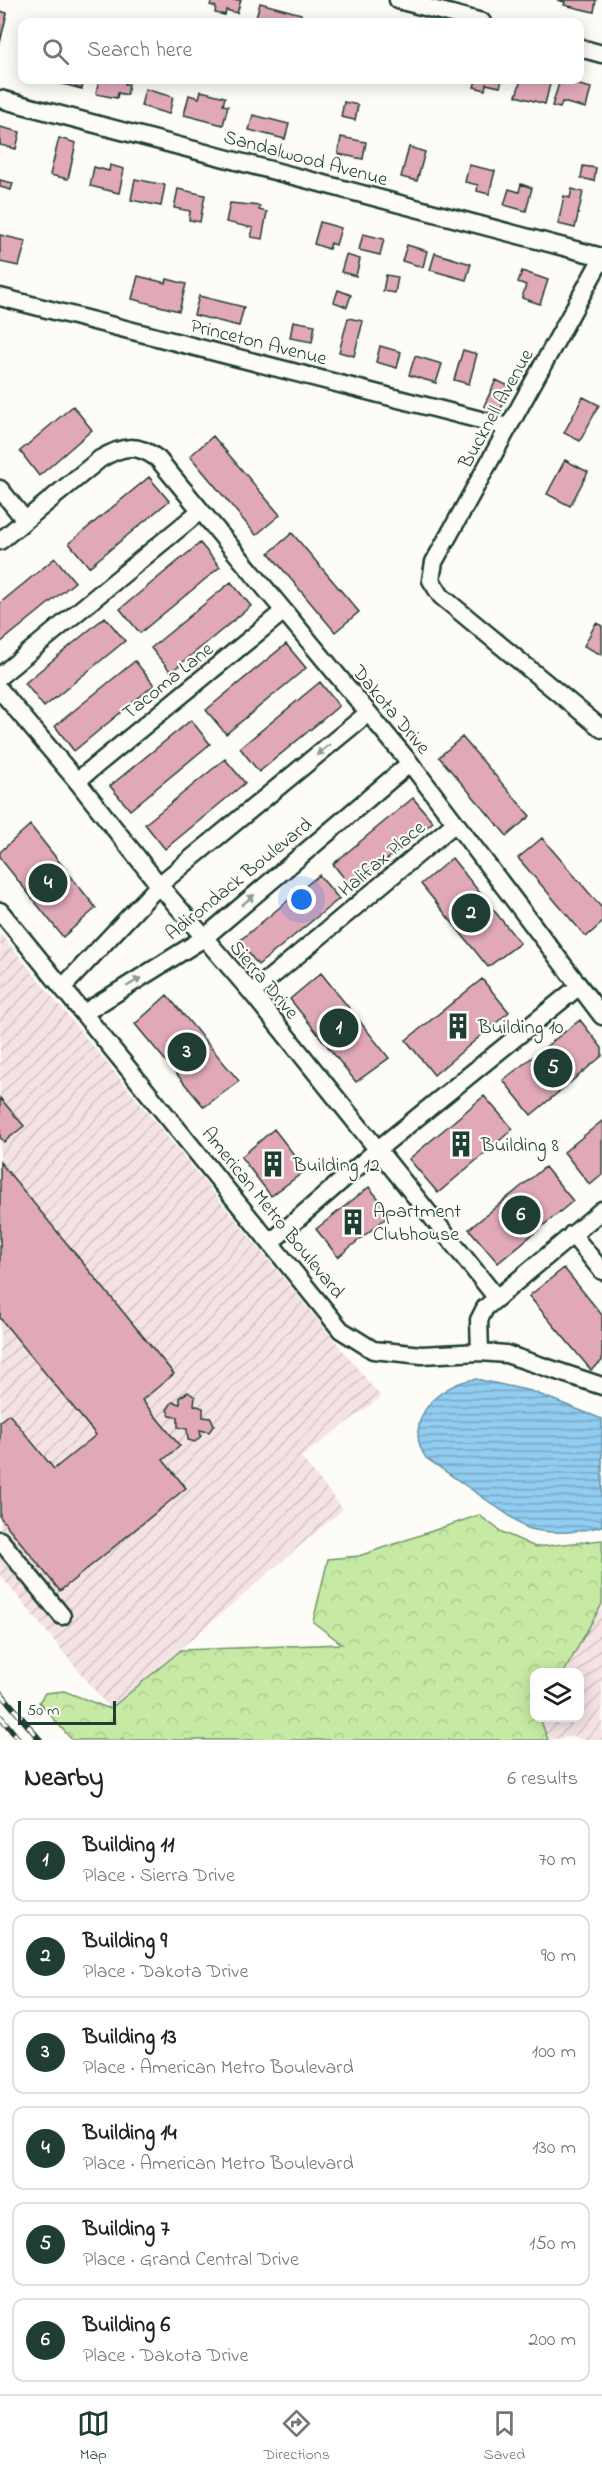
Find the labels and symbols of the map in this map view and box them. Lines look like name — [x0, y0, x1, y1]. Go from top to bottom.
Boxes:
street label: Sandalwood Avenue — [220, 124, 391, 195]
street label: Princeton Avenue — [187, 312, 330, 374]
street label: Bucknell Avenue — [452, 344, 542, 475]
street label: Tacoma Lane — [117, 636, 220, 728]
street label: Dakota Drive — [343, 659, 436, 762]
one-way arrow — [315, 744, 331, 757]
street label: Adirondack Boulevard — [160, 811, 319, 948]
street label: Halifax Place — [333, 815, 432, 905]
pin: 4 — [28, 860, 68, 906]
your location — [287, 885, 316, 914]
pin: 2 — [452, 890, 490, 936]
one-way arrow — [240, 894, 256, 907]
street label: Sierra Drive — [221, 935, 305, 1026]
one-way arrow — [125, 977, 142, 988]
pin: 1 — [320, 1006, 358, 1050]
building icon: Building 10 — [443, 1011, 473, 1041]
place label: Building 10 — [477, 1014, 564, 1044]
pin: 3 — [168, 1030, 207, 1074]
pin: 5 — [534, 1046, 572, 1090]
street label: American Metro Boulevard — [193, 1121, 351, 1306]
building icon: Building 8 — [446, 1129, 476, 1159]
place label: Building 8 — [480, 1132, 559, 1162]
building icon: Building 12 — [258, 1149, 288, 1179]
place label: Building 12 — [292, 1152, 380, 1182]
pin: 6 — [502, 1192, 540, 1238]
place label: Apartment Clubhouse — [373, 1198, 461, 1250]
building icon: Apartment Clubhouse — [338, 1207, 368, 1237]
scale bar — [18, 1698, 116, 1726]

